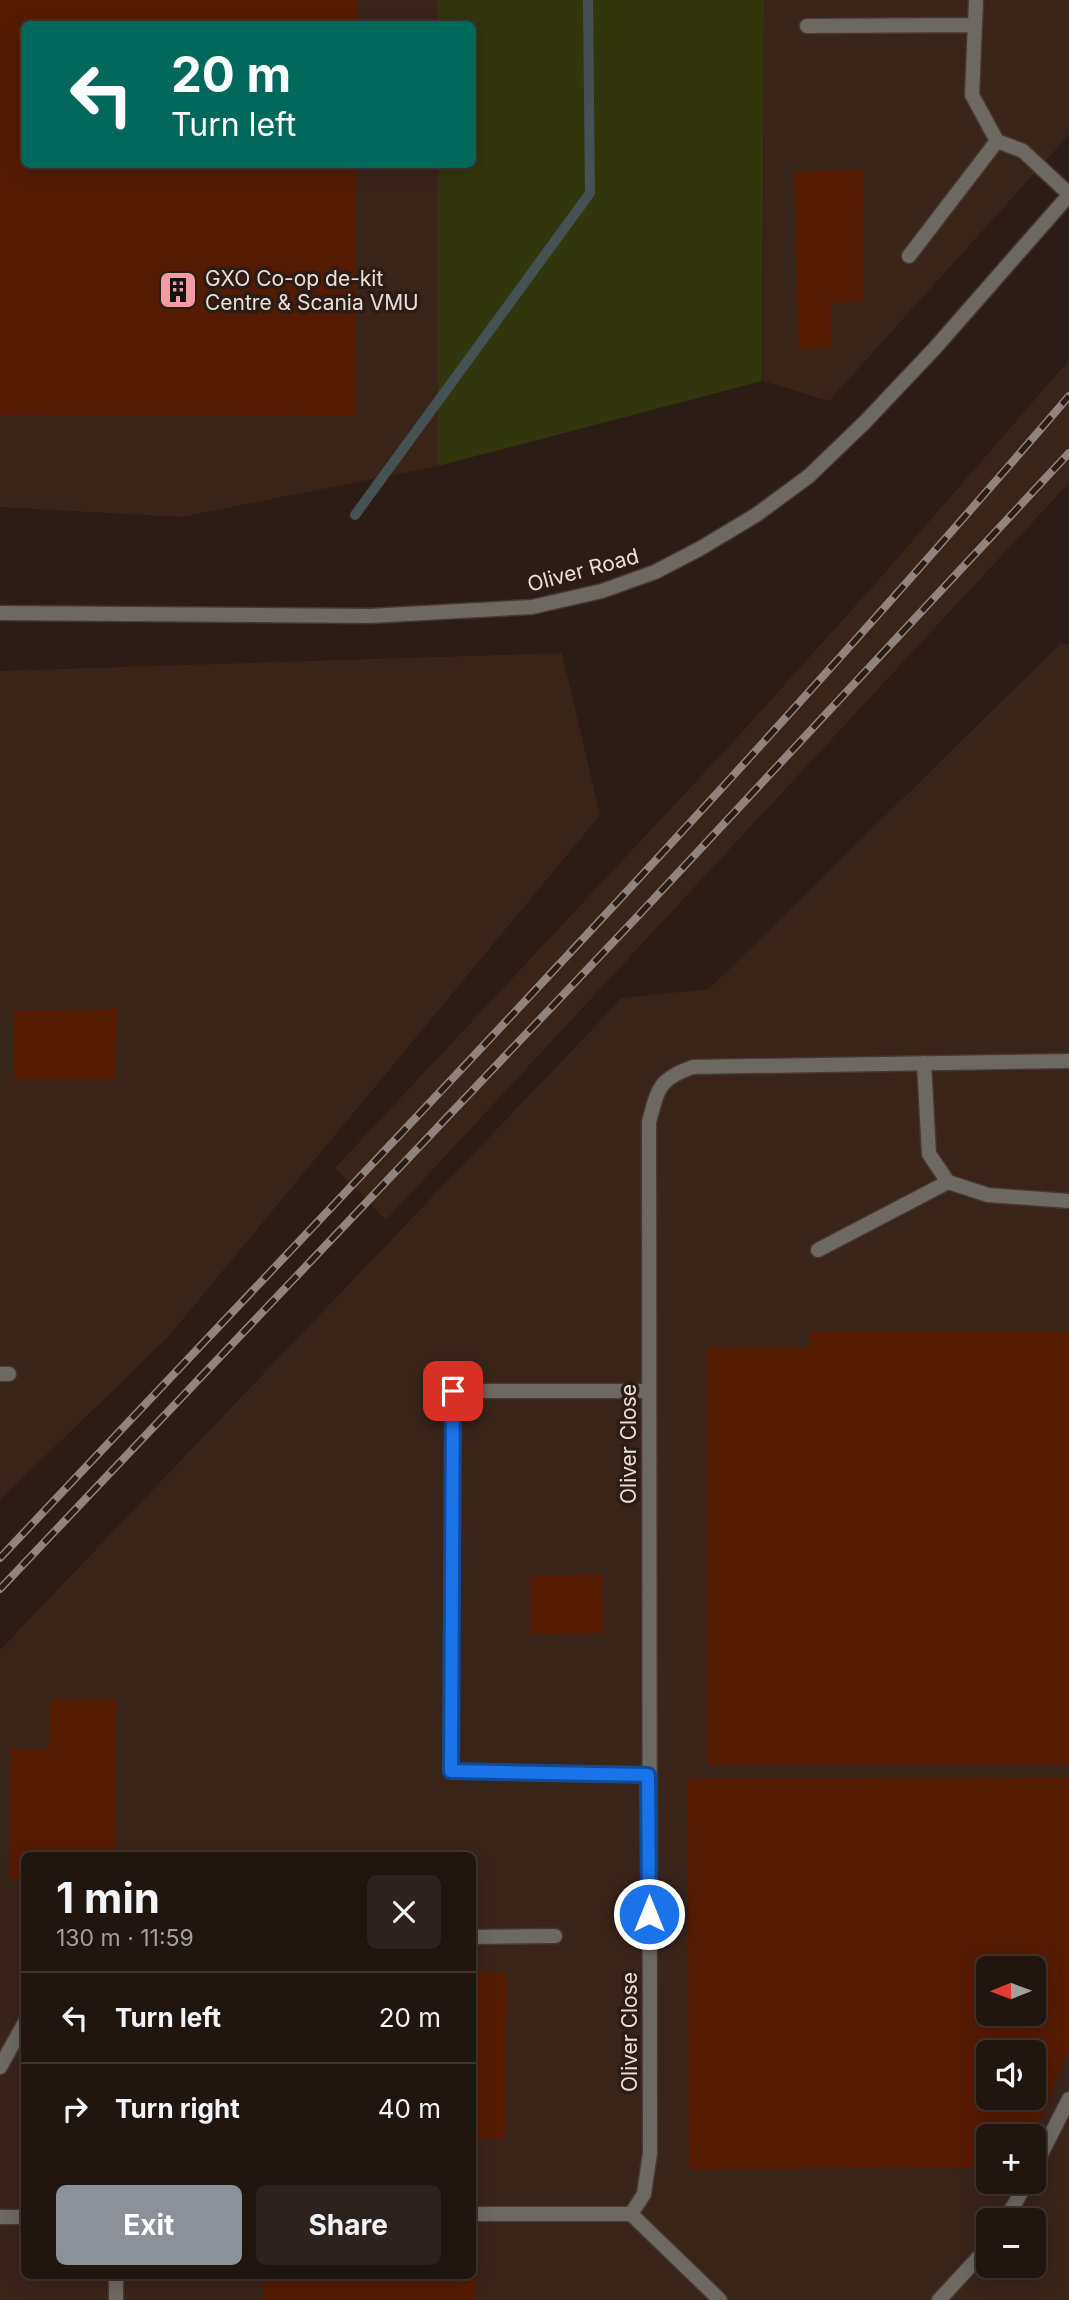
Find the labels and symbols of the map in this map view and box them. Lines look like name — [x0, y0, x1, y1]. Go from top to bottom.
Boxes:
place label: GXO Co-op de-kit Centre & Scania VMU — [205, 266, 419, 315]
building icon: GXO Co-op de-kit Centre & Scania VMU — [157, 269, 199, 311]
street label: Oliver Road — [525, 543, 641, 597]
pin — [423, 1361, 483, 1421]
street label: Oliver Close — [616, 1384, 641, 1504]
position arrow — [612, 1877, 686, 1951]
north arrow — [976, 1956, 1046, 2026]
street label: Oliver Close — [617, 1972, 642, 2092]

